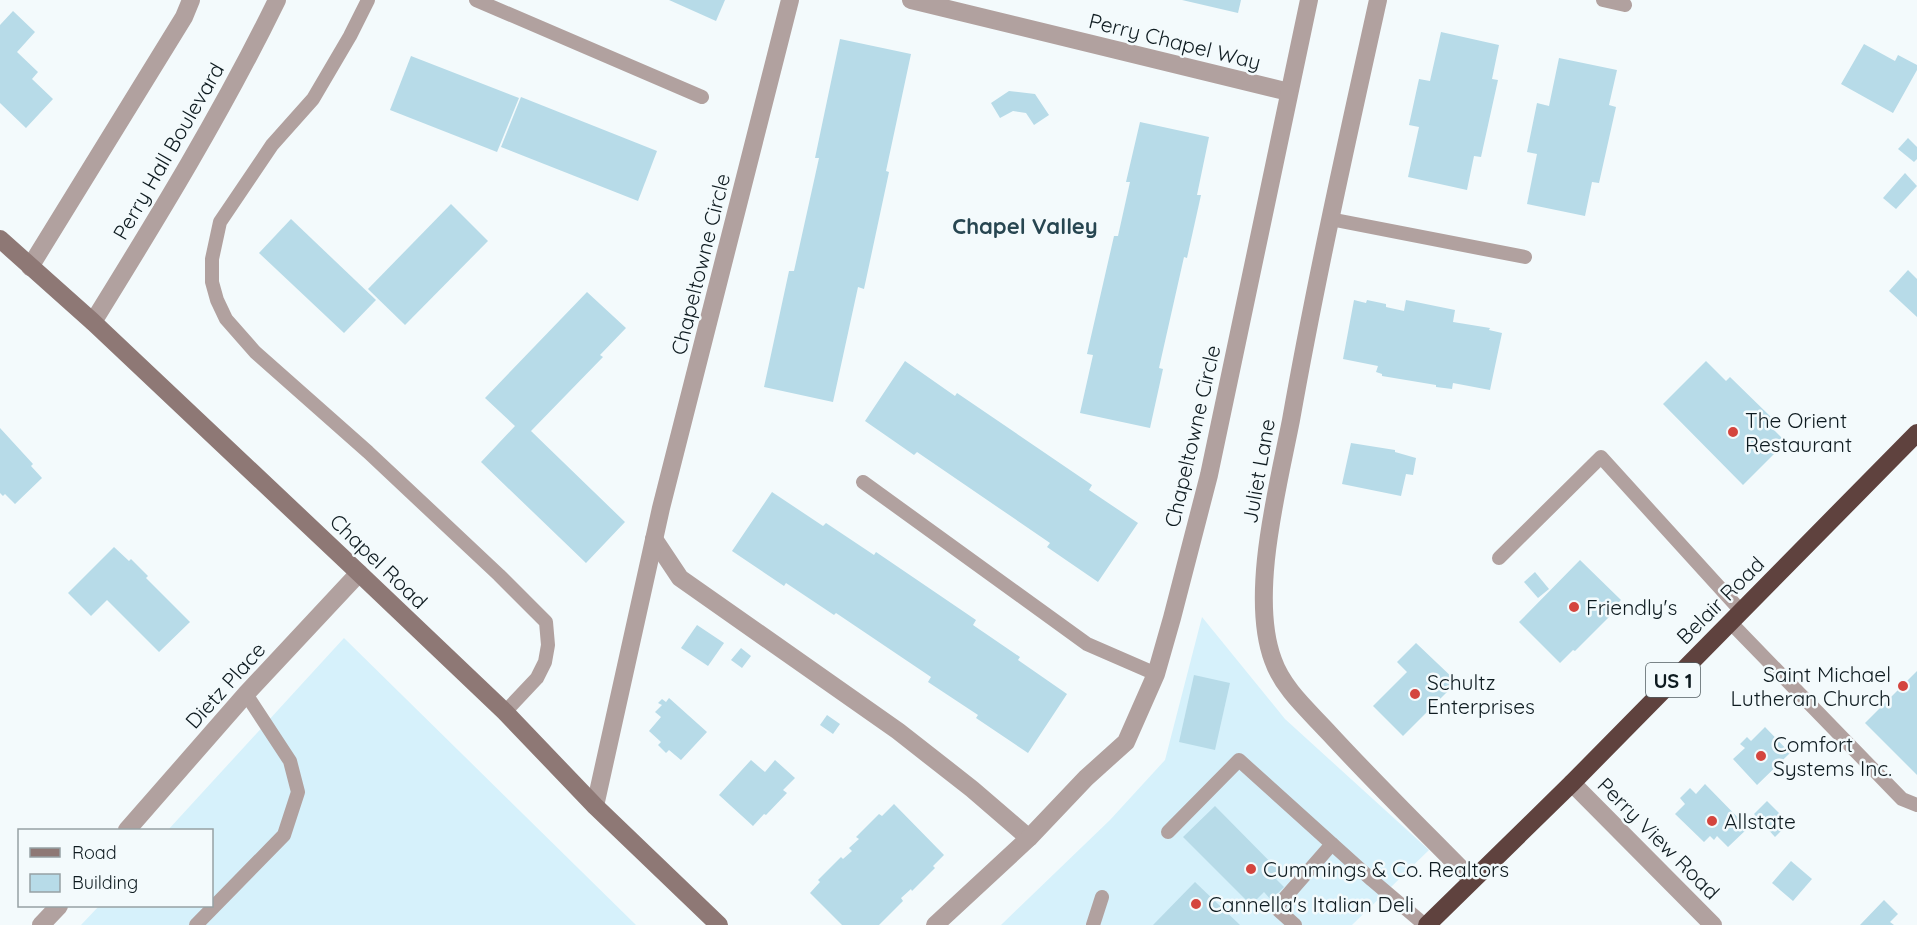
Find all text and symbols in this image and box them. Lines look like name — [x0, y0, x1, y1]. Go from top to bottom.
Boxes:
street label: Perry Chapel Way — [1086, 7, 1264, 75]
street label: Perry Hall Boulevard — [107, 58, 229, 244]
street label: Chapeltowne Circle — [665, 171, 735, 357]
district label: Chapel Valley — [952, 212, 1098, 240]
street label: Chapeltowne Circle — [1158, 342, 1226, 530]
place label: The Orient Restaurant — [1745, 407, 1852, 457]
street label: Juliet Lane — [1236, 417, 1280, 525]
marker: The Orient Restaurant — [1726, 425, 1740, 439]
street label: Chapel Road — [325, 508, 433, 614]
street label: Belair Road — [1671, 551, 1769, 649]
place label: Friendly's — [1586, 594, 1677, 620]
marker: Friendly's — [1567, 600, 1581, 614]
street label: Dietz Place — [179, 636, 271, 734]
place label: Saint Michael Lutheran Church — [1731, 661, 1891, 711]
road number: US 1 — [1646, 663, 1700, 697]
place label: Schultz Enterprises — [1427, 669, 1535, 719]
marker: Saint Michael Lutheran Church — [1896, 679, 1910, 693]
marker: Schultz Enterprises — [1408, 687, 1422, 701]
place label: Comfort Systems Inc. — [1773, 731, 1892, 781]
marker: Comfort Systems Inc. — [1754, 749, 1768, 763]
street label: Perry View Road — [1593, 772, 1725, 904]
place label: Allstate — [1724, 808, 1796, 834]
marker: Allstate — [1705, 814, 1719, 828]
legend — [18, 829, 213, 907]
text: Road — [72, 841, 117, 864]
place label: Cummings & Co. Realtors — [1263, 856, 1509, 882]
marker: Cummings & Co. Realtors — [1244, 862, 1258, 876]
text: Building — [72, 871, 138, 894]
place label: Cannella's Italian Deli — [1208, 891, 1414, 917]
marker: Cannella's Italian Deli — [1189, 897, 1203, 911]

